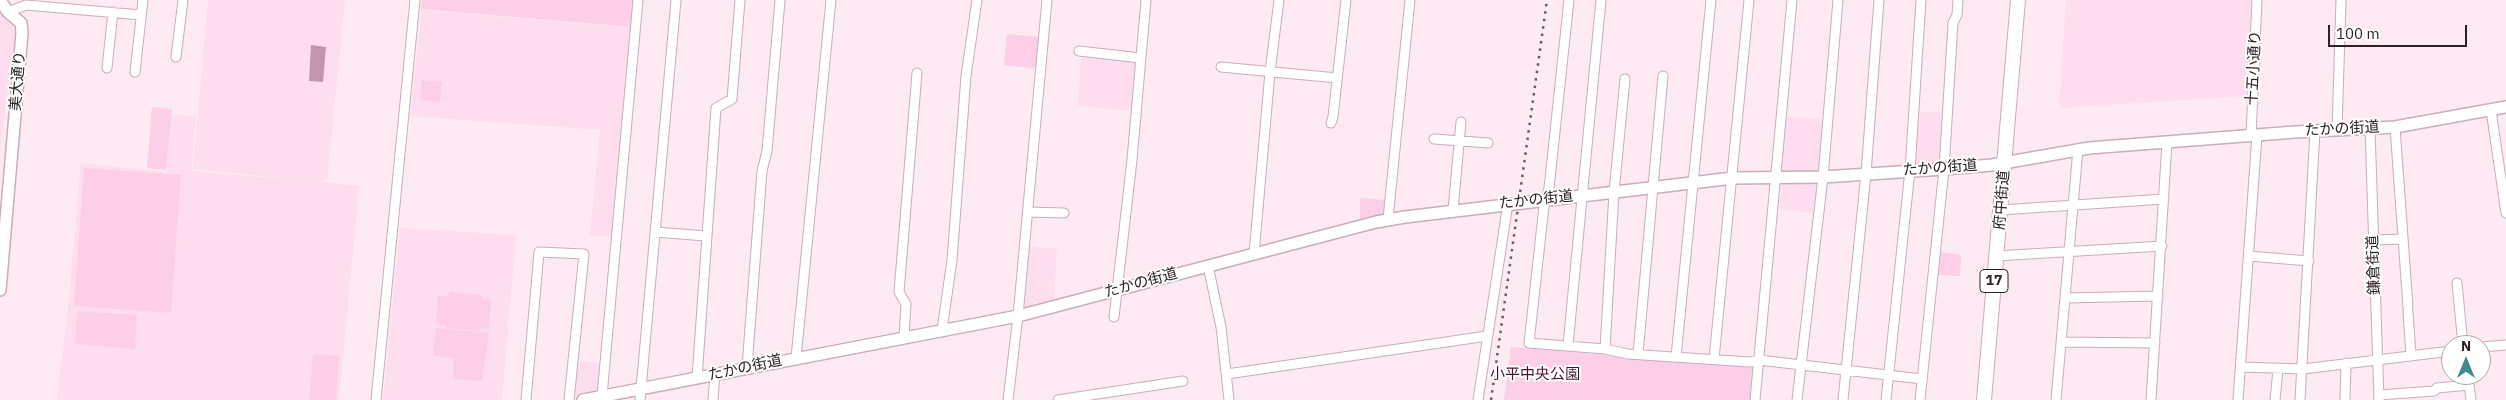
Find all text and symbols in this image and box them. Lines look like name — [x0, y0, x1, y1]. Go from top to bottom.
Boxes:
scale bar — [2331, 15, 2470, 47]
text: 100 m — [2336, 24, 2380, 43]
street label: 十五小通り — [2243, 30, 2265, 106]
street label: 美大通り — [6, 50, 30, 112]
street label: たかの街道 — [2304, 118, 2380, 140]
street label: たかの街道 — [1902, 156, 1978, 180]
street label: 府中街道 — [1990, 169, 2014, 231]
street label: たかの街道 — [1498, 187, 1574, 213]
street label: 鎌倉街道 — [2364, 235, 2384, 295]
street label: たかの街道 — [1102, 265, 1180, 301]
road number: 17 — [1980, 270, 2008, 292]
north arrow — [2441, 335, 2491, 385]
text: N — [2461, 337, 2471, 355]
street label: たかの街道 — [706, 351, 784, 385]
park label: 小平中央公園 — [1490, 366, 1580, 384]

